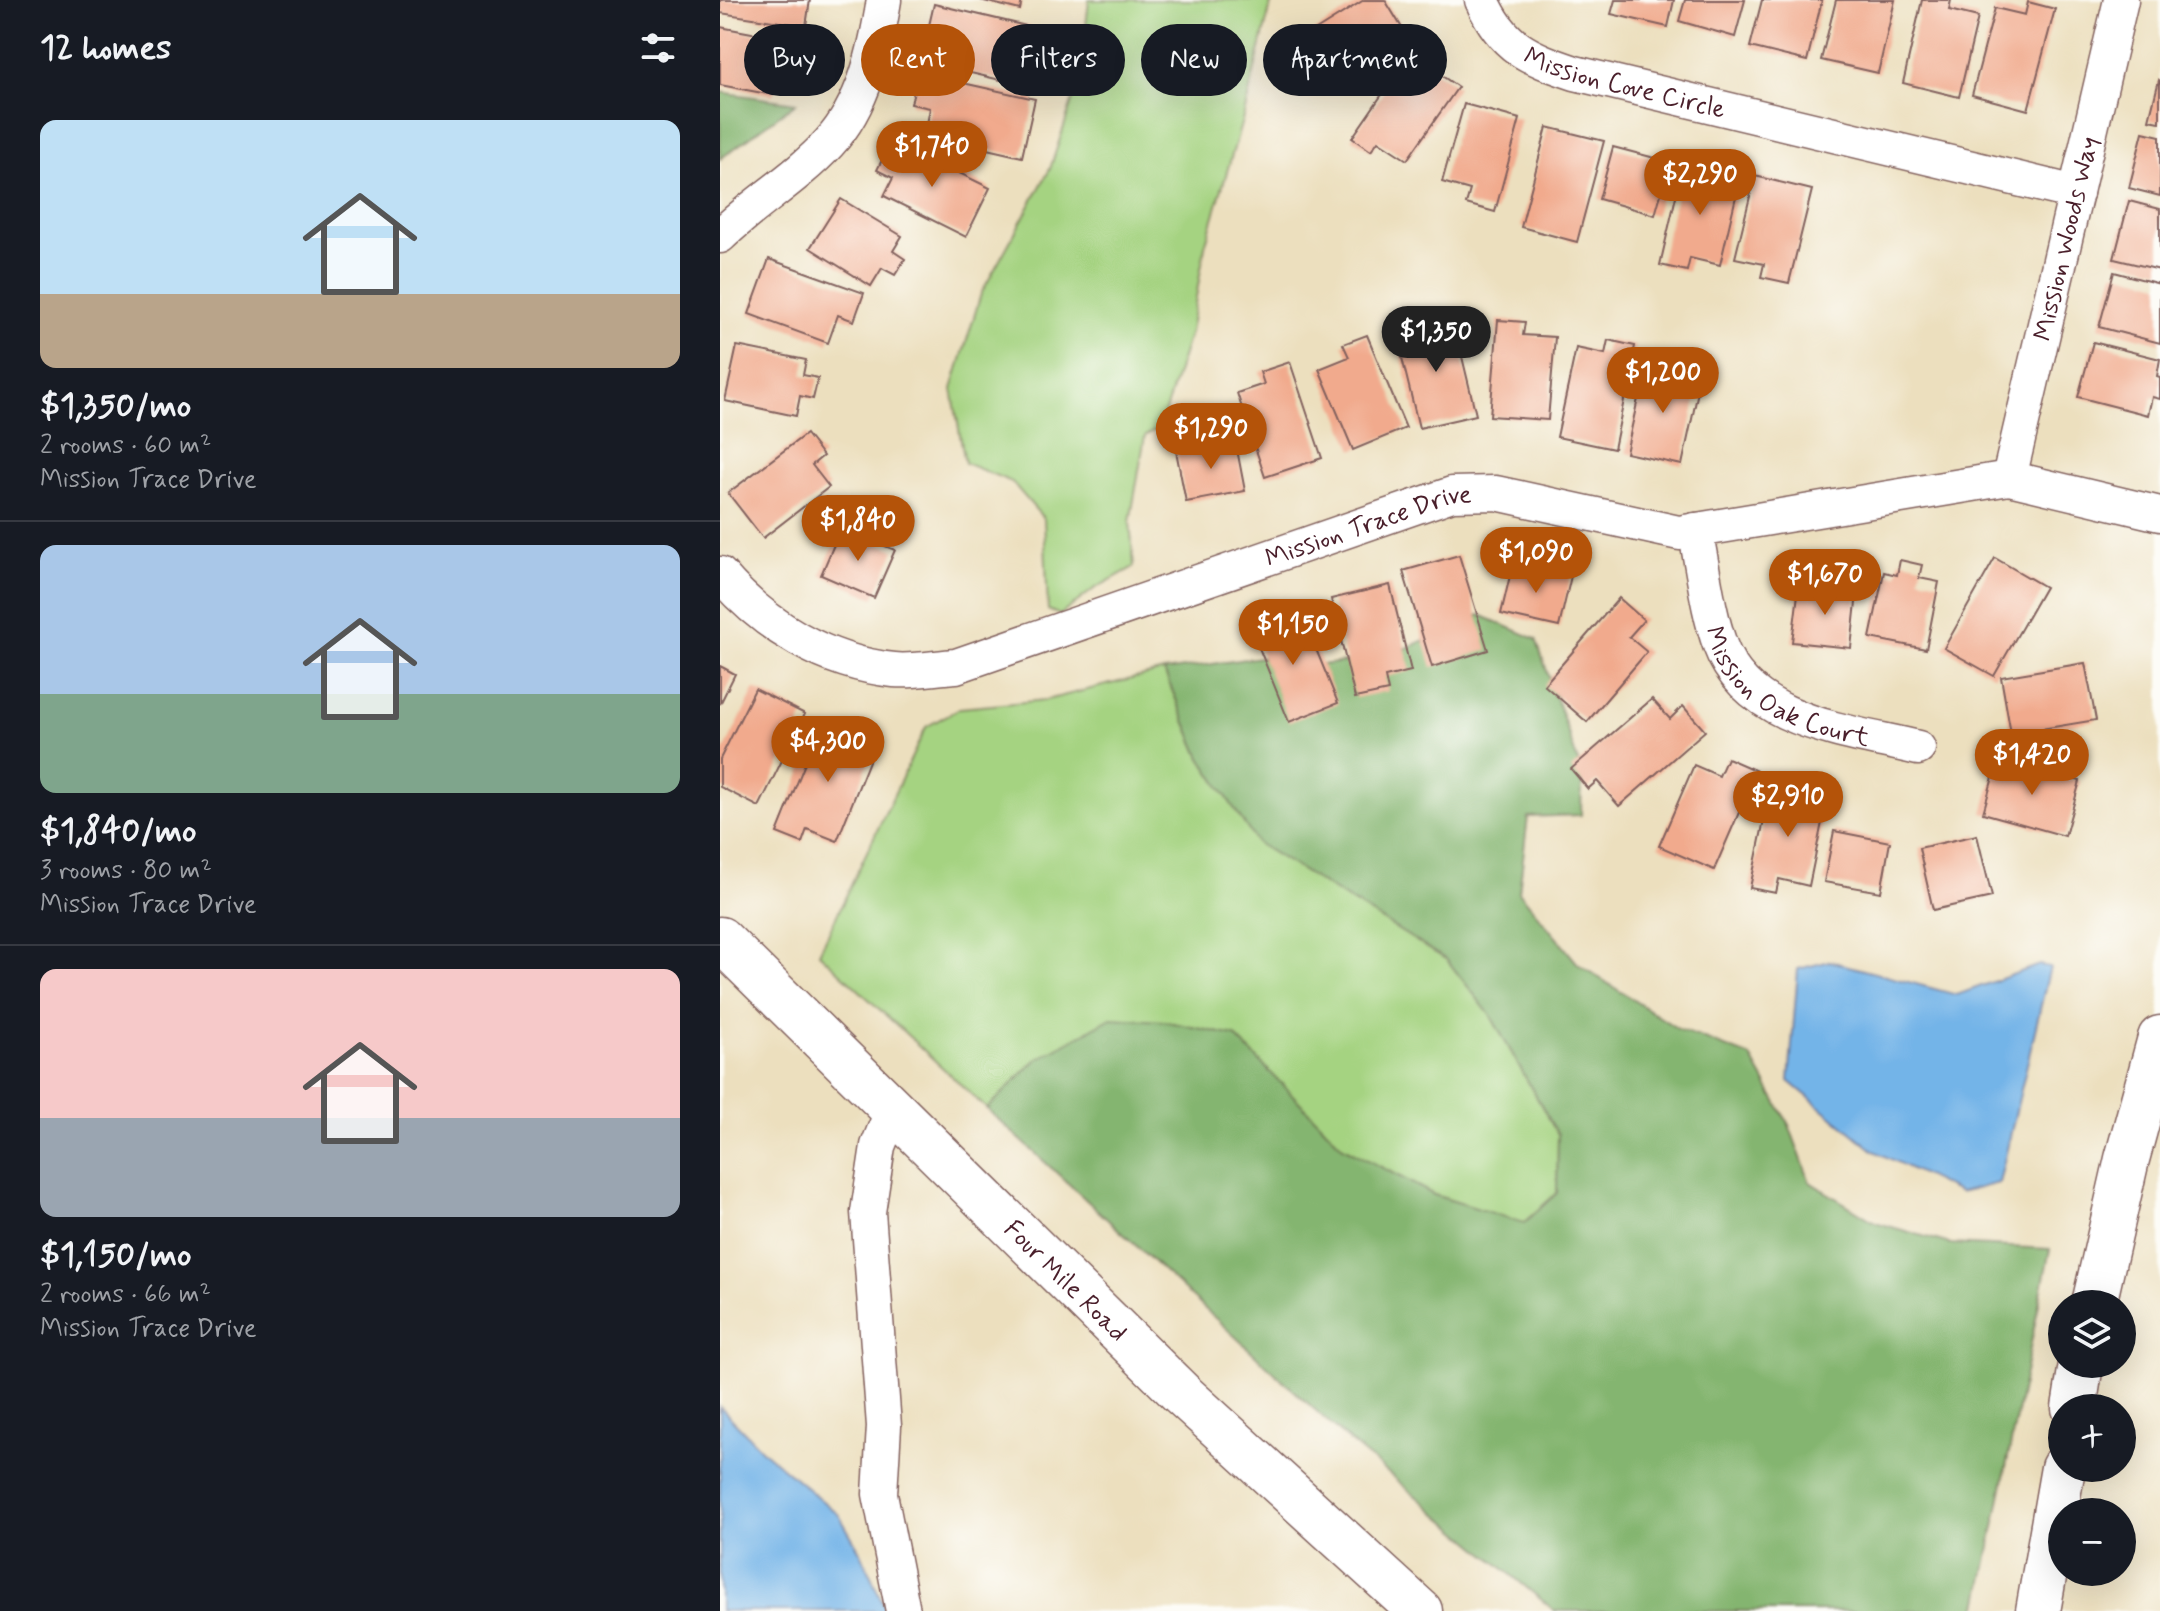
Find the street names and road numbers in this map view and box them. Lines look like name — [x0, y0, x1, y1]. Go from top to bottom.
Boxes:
street label: Mission Cove Circle — [1518, 40, 1729, 127]
street label: Mission Woods Way — [2027, 133, 2107, 345]
street label: Mission Trace Drive — [1261, 479, 1472, 577]
street label: Mission Oak Court — [1696, 622, 1872, 756]
street label: Four Mile Road — [996, 1213, 1134, 1350]

